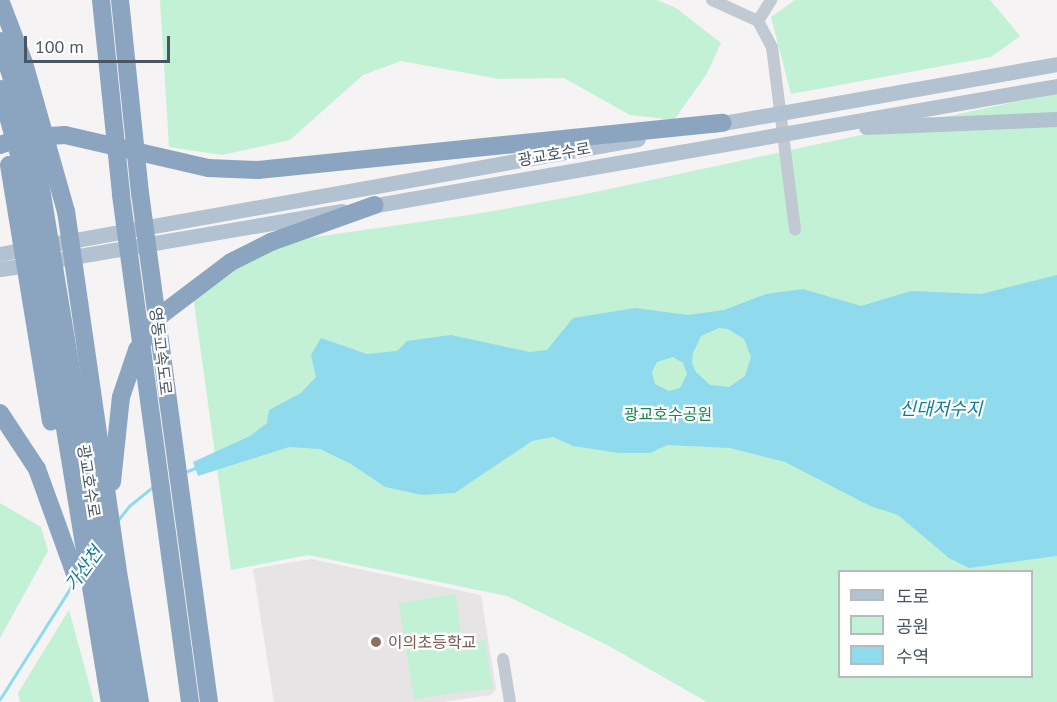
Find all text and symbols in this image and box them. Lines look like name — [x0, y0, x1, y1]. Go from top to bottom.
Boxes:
scale bar — [27, 24, 172, 62]
text: 100 m — [35, 35, 84, 58]
street label: 광교호수로 — [516, 138, 592, 170]
street label: 영동고속도로 — [146, 306, 176, 396]
water label: 신대저수지 — [900, 398, 982, 420]
park label: 광교호수공원 — [624, 404, 712, 424]
street label: 광교호수로 — [74, 443, 104, 519]
water label: 가산천 — [61, 543, 107, 595]
legend — [838, 570, 1033, 678]
text: 도로 — [896, 585, 929, 608]
text: 공원 — [896, 615, 929, 638]
place label: 이의초등학교 — [388, 632, 476, 652]
marker: 이의초등학교 — [369, 635, 383, 649]
text: 수역 — [896, 645, 929, 668]

